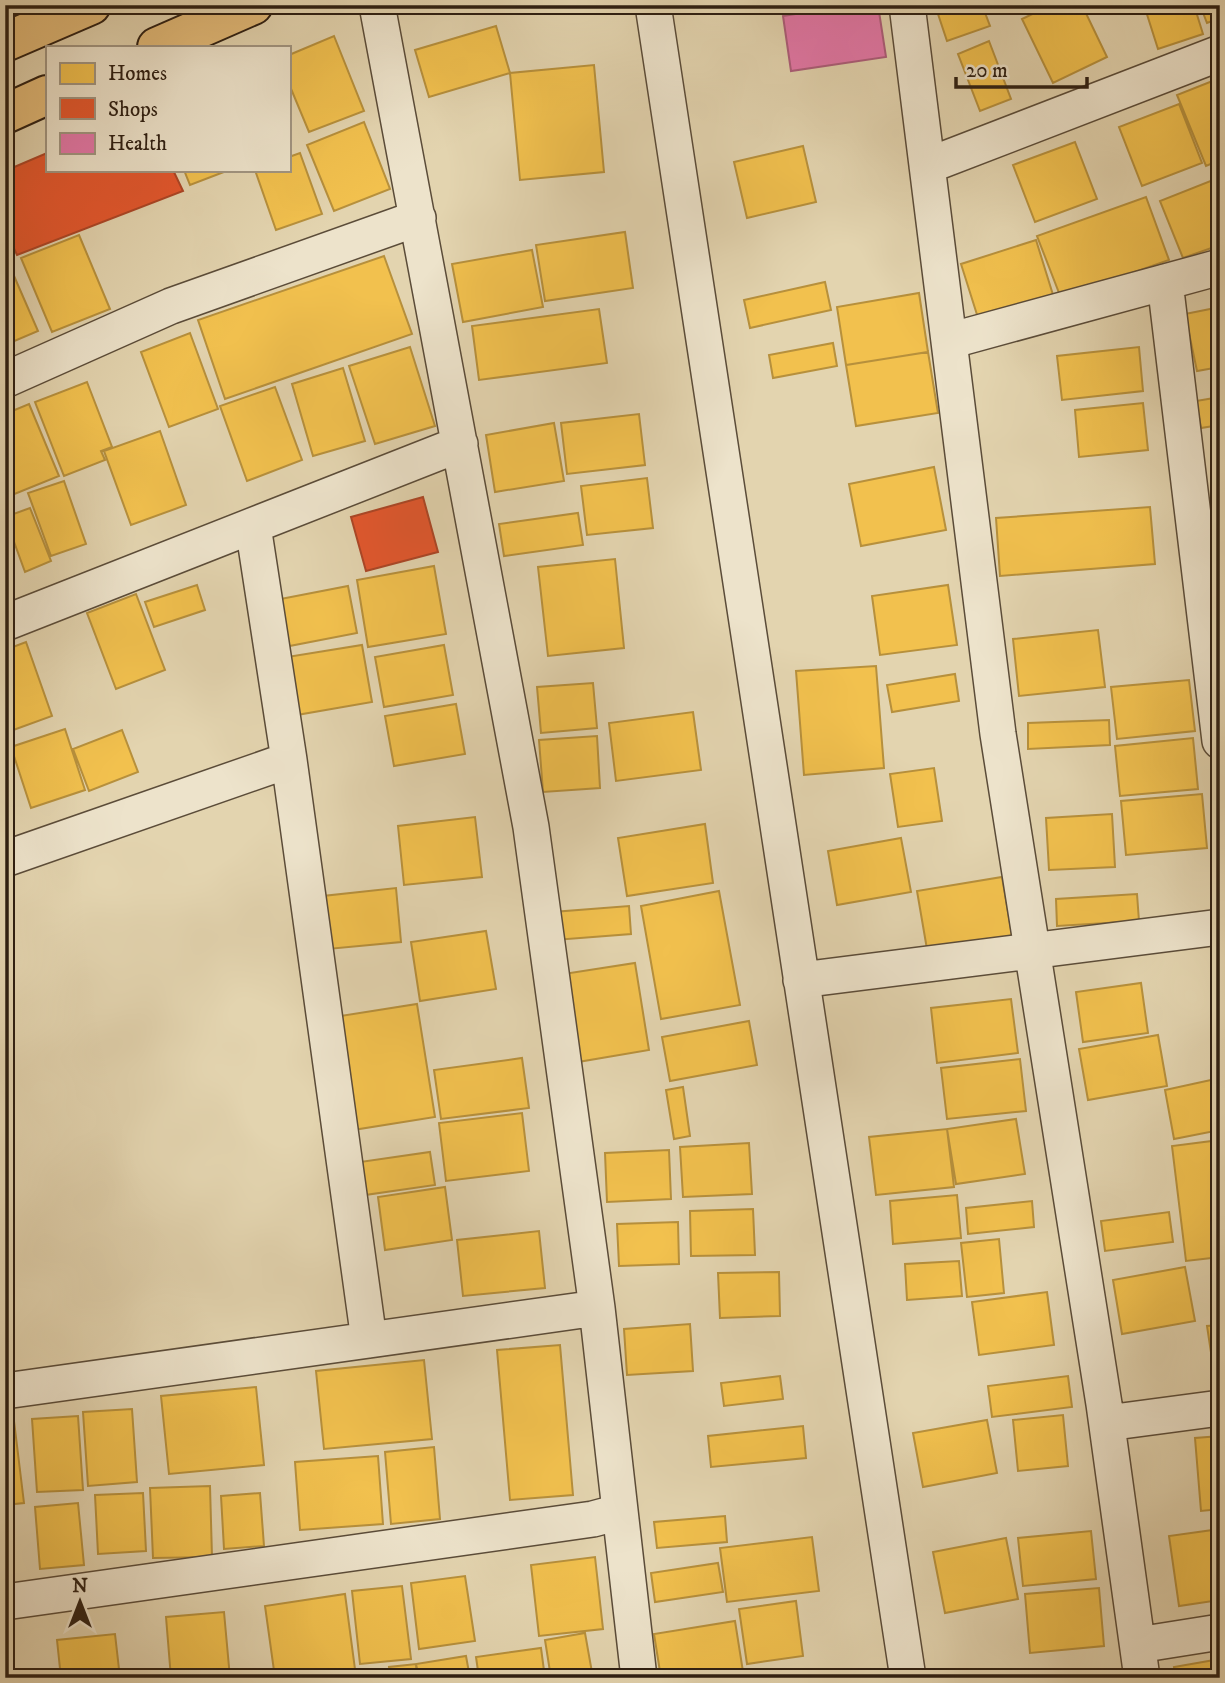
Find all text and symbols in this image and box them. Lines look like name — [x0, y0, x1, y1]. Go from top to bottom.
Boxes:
legend — [46, 46, 290, 172]
scale bar — [956, 46, 1087, 90]
text: 20 m — [966, 58, 1008, 84]
text: Homes — [108, 61, 167, 87]
text: Shops — [108, 97, 158, 123]
text: Health — [108, 131, 167, 157]
north arrow — [46, 1568, 116, 1638]
text: N — [72, 1575, 88, 1598]

